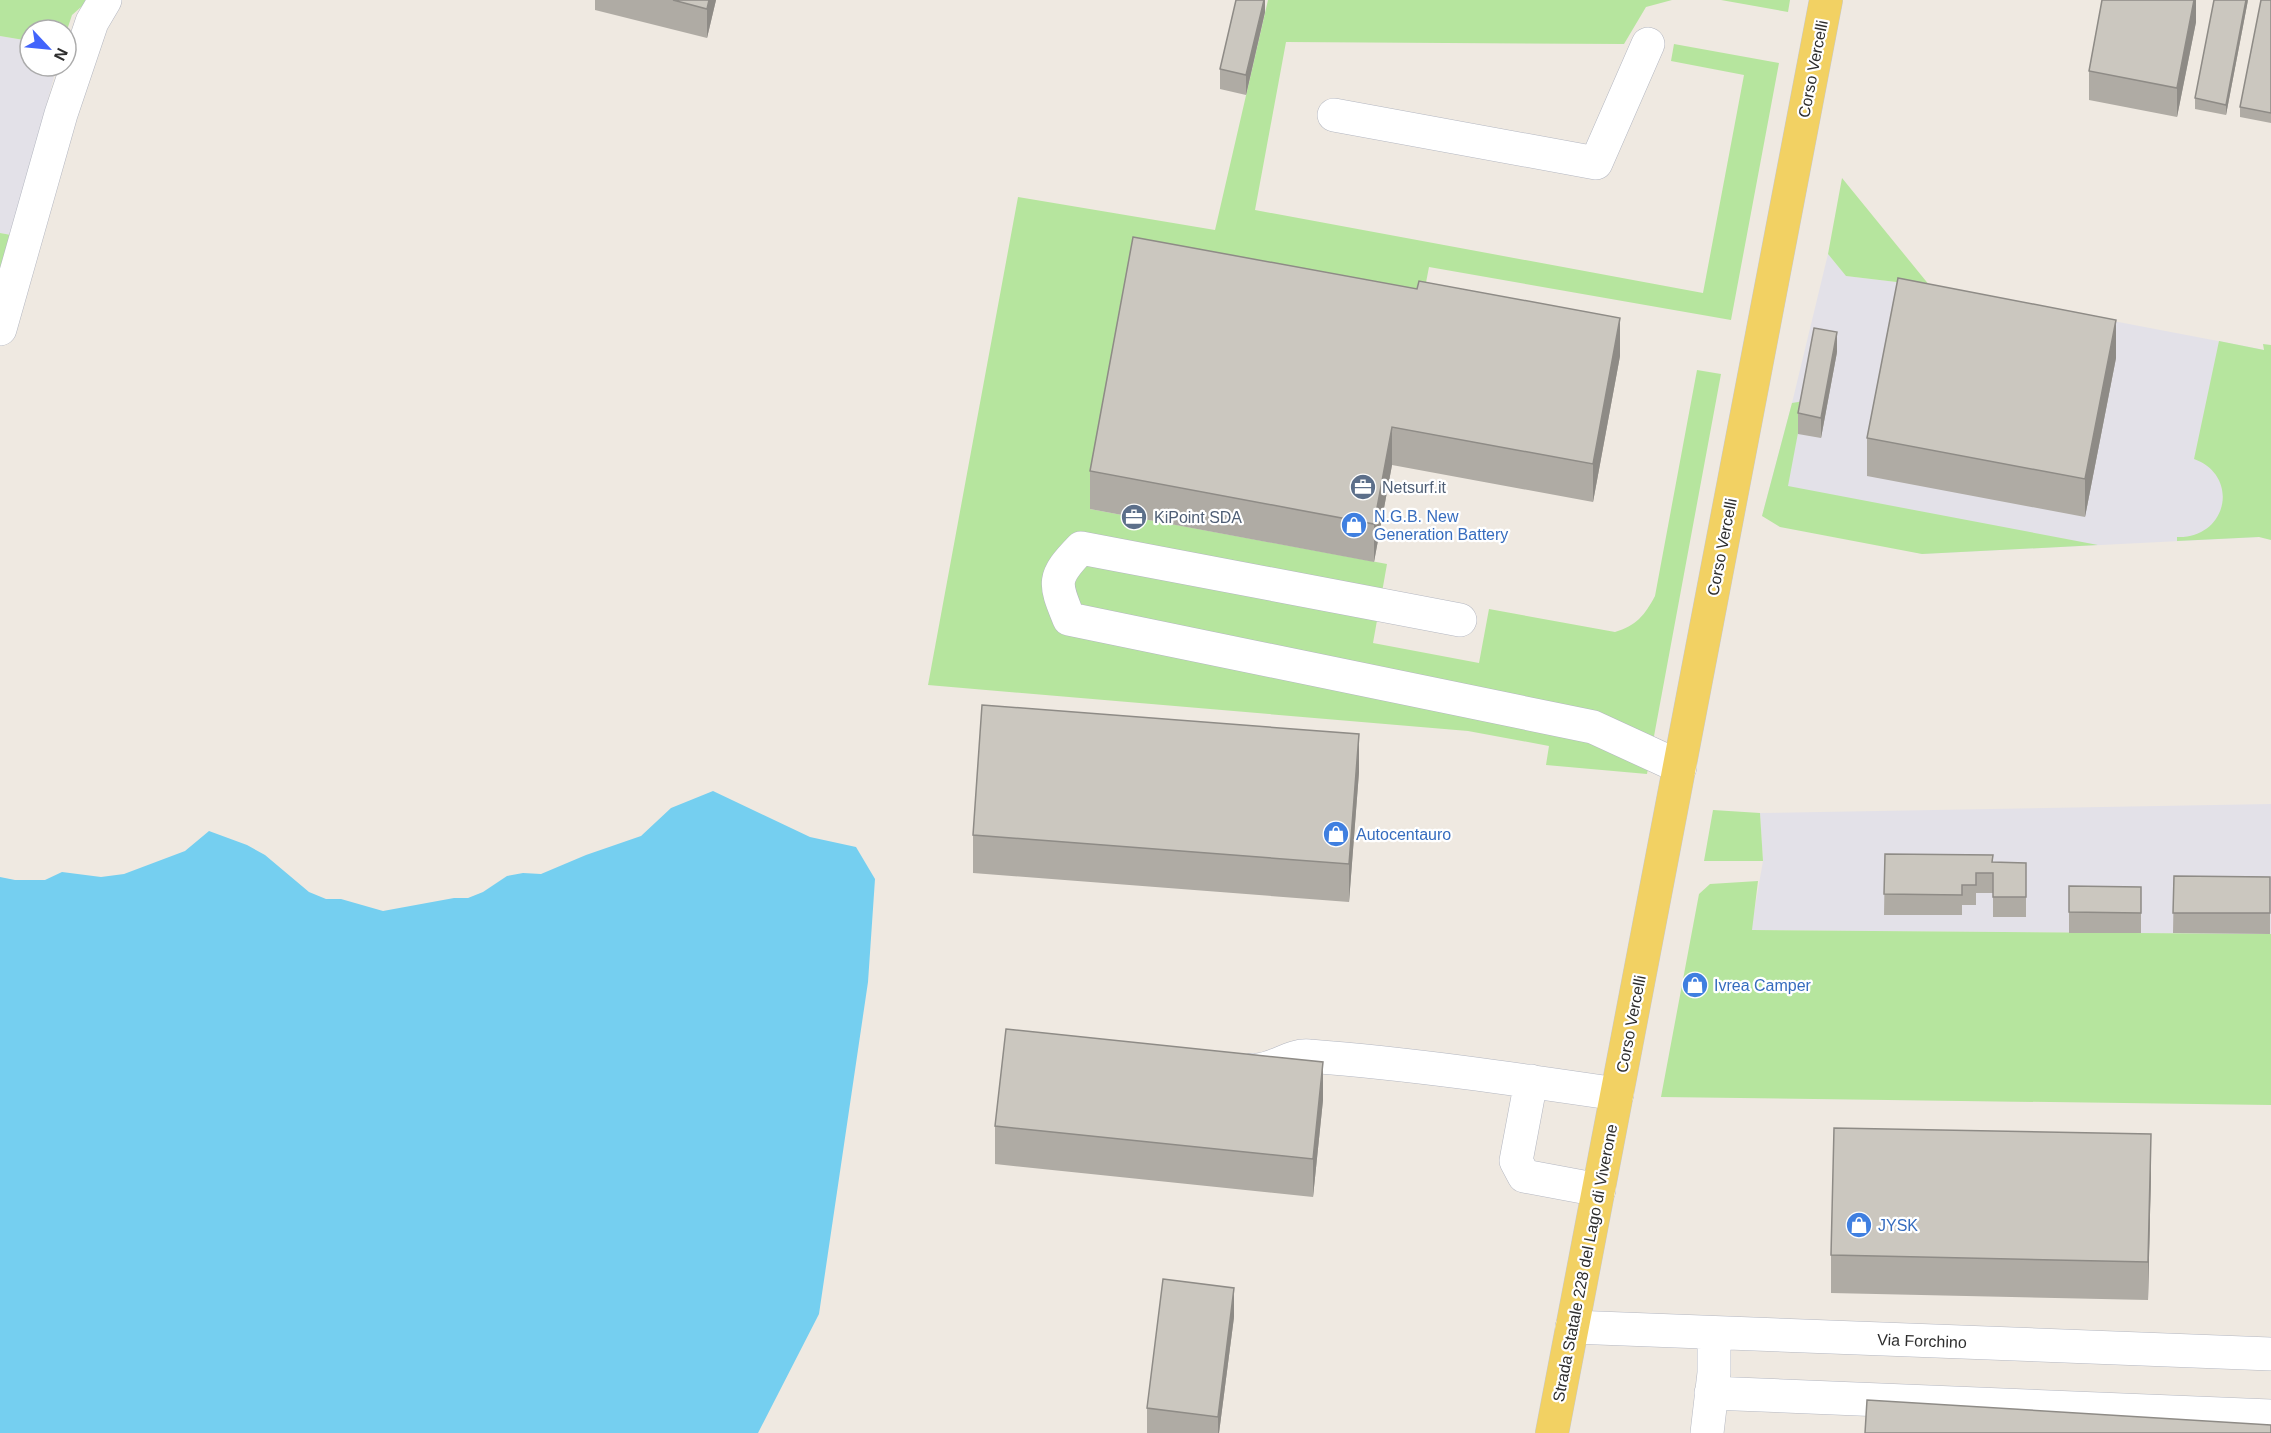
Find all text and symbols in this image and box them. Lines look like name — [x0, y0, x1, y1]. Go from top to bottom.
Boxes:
north arrow — [18, 18, 78, 78]
street label: Corso Vercelli — [1795, 19, 1831, 119]
text: N — [51, 45, 71, 63]
office icon: Netsurf.it — [1348, 472, 1378, 502]
place label: Netsurf.it — [1382, 479, 1447, 496]
street label: Corso Vercelli — [1704, 497, 1740, 597]
office icon: KiPoint SDA — [1119, 502, 1149, 532]
place label: N.G.B. New Generation Battery — [1374, 508, 1508, 543]
place label: KiPoint SDA — [1154, 509, 1242, 526]
shop icon: N.G.B. New Generation Battery — [1339, 510, 1369, 540]
shop icon: Autocentauro — [1321, 819, 1351, 849]
place label: Autocentauro — [1356, 826, 1451, 843]
shop icon: Ivrea Camper — [1680, 970, 1710, 1000]
street label: Corso Vercelli — [1613, 974, 1649, 1074]
place label: Ivrea Camper — [1714, 977, 1812, 994]
street label: Strada Statale 228 del Lago di Viverone — [1550, 1123, 1620, 1403]
shop icon: JYSK — [1844, 1210, 1874, 1240]
place label: JYSK — [1878, 1217, 1918, 1234]
street label: Via Forchino — [1877, 1331, 1967, 1351]

